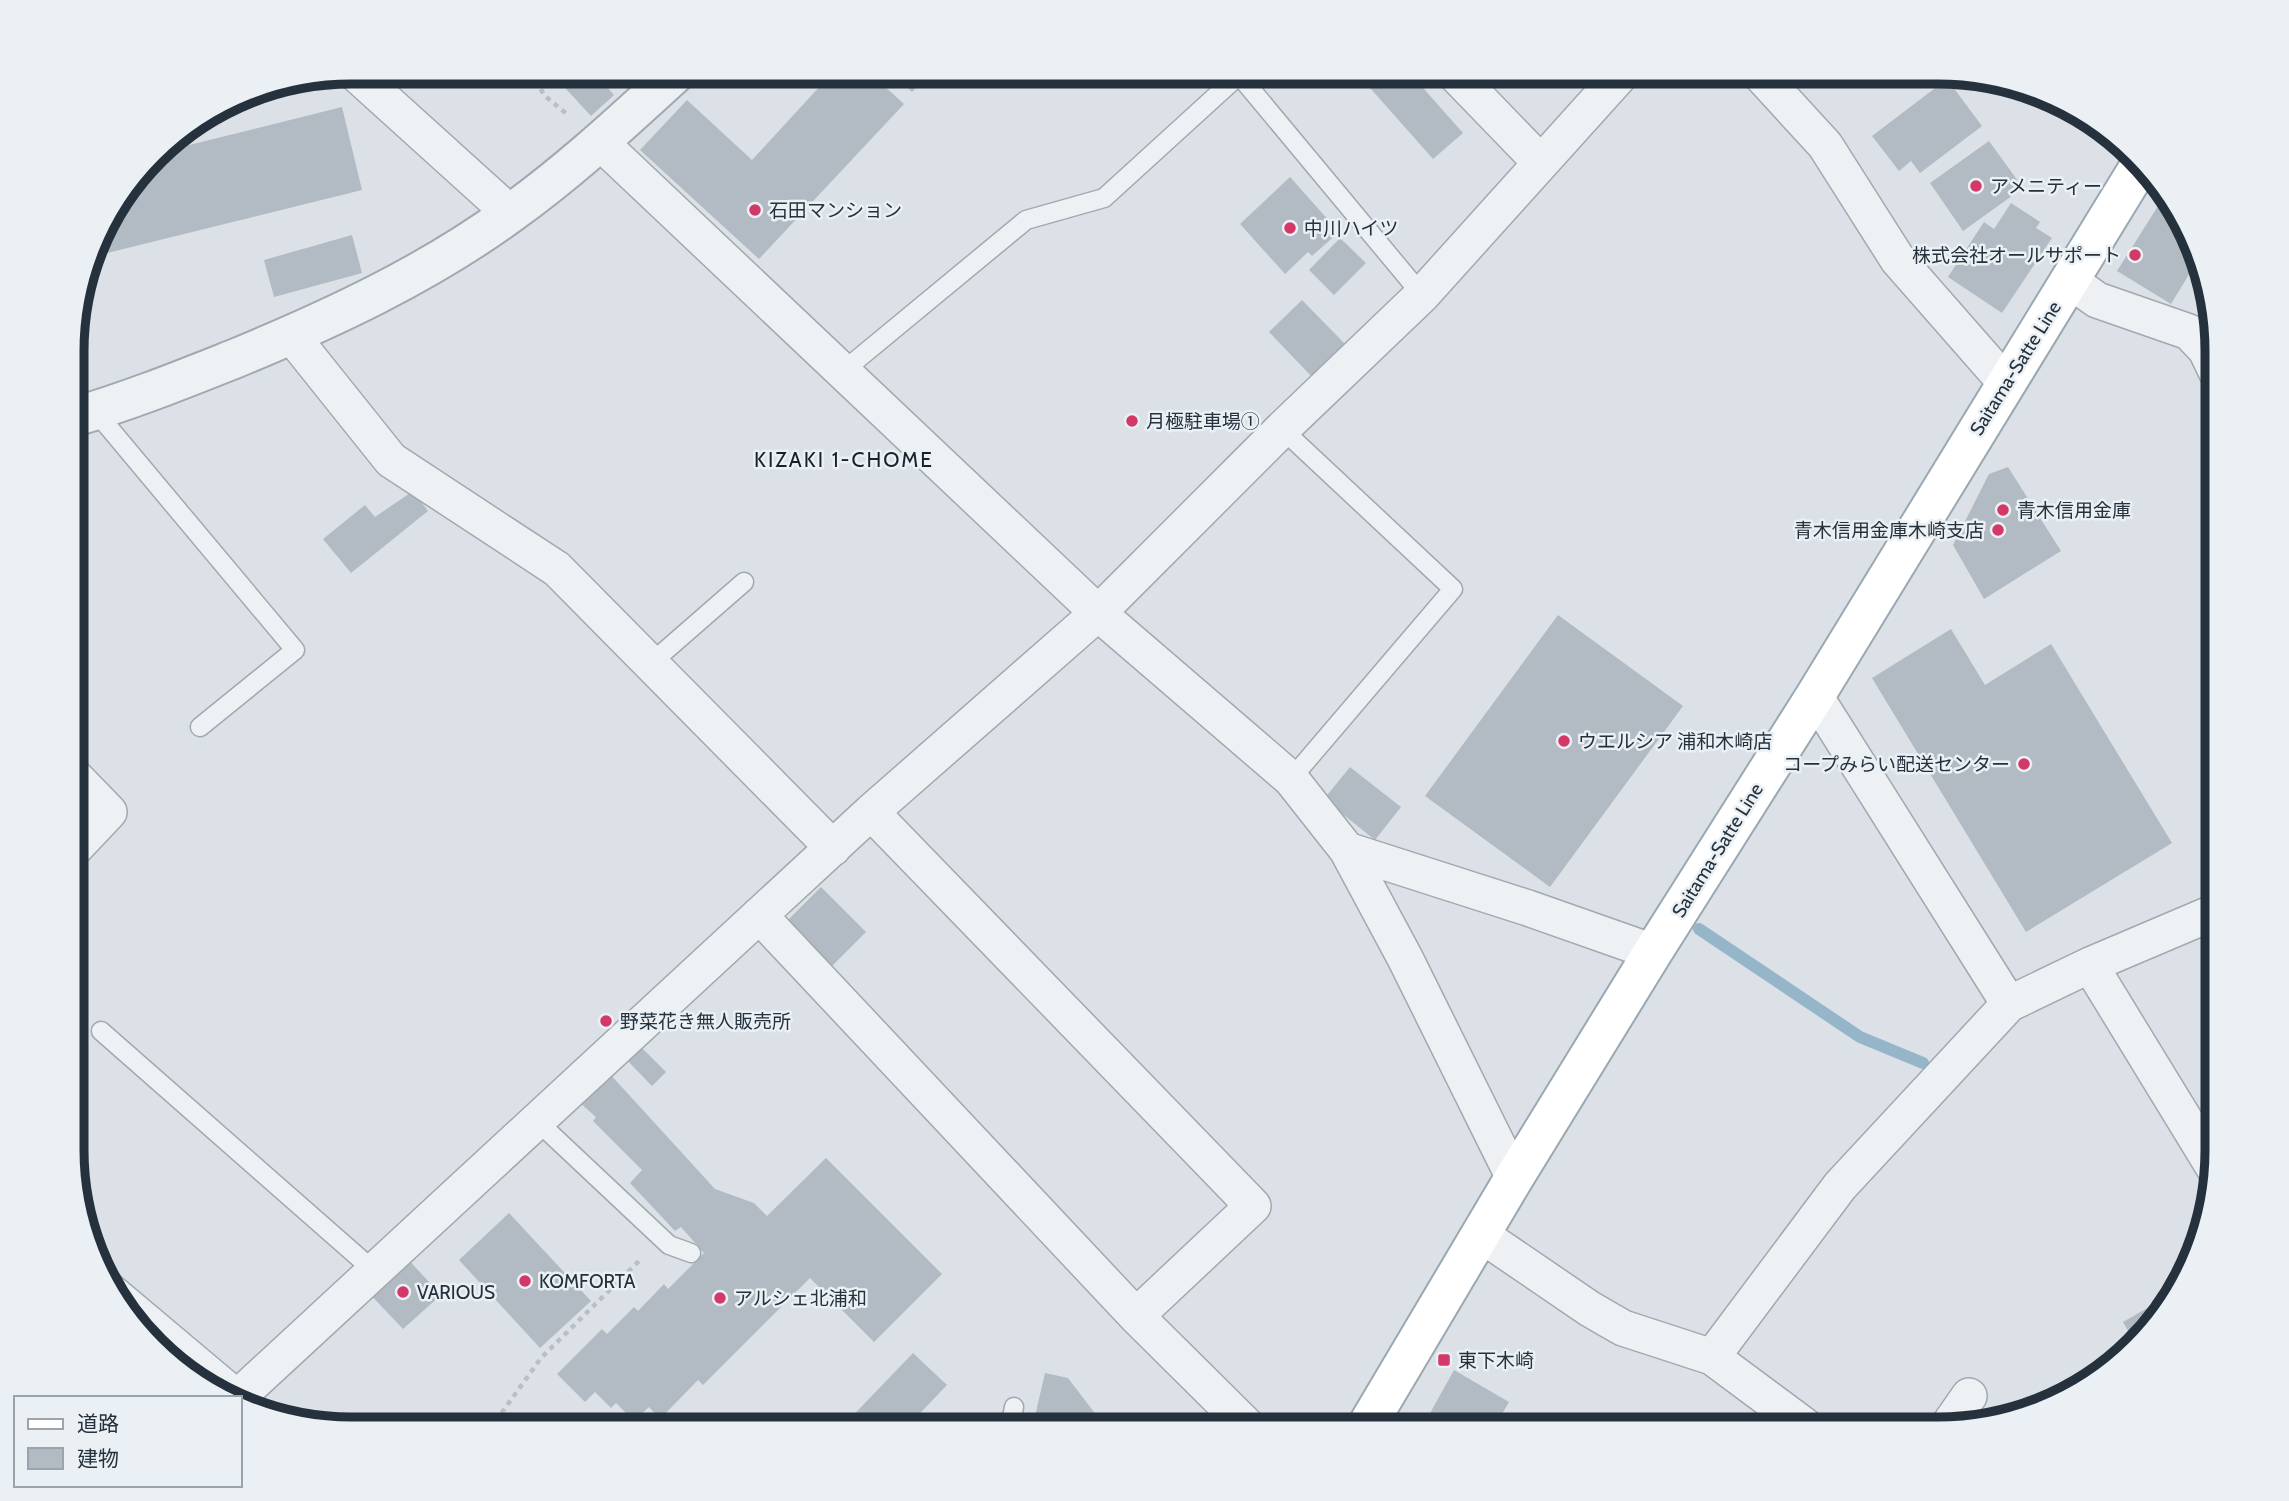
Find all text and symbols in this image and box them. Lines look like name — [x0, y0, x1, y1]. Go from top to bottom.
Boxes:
place label: アメニティー — [1990, 175, 2102, 198]
marker: アメニティー — [1968, 178, 1984, 194]
place label: 石田マンション — [769, 199, 902, 222]
marker: 石田マンション — [747, 202, 763, 218]
place label: 中川ハイツ — [1304, 217, 1399, 240]
marker: 中川ハイツ — [1282, 220, 1298, 236]
place label: 株式会社オールサポート — [1912, 244, 2121, 267]
marker: 株式会社オールサポート — [2127, 247, 2143, 263]
street label: Saitama-Satte Line — [1965, 297, 2066, 440]
place label: 月極駐車場① — [1146, 410, 1260, 433]
marker: 月極駐車場① — [1124, 413, 1140, 429]
district label: KIZAKI 1-CHOME — [754, 447, 934, 472]
place label: 青木信用金庫 — [2017, 499, 2131, 522]
marker: 青木信用金庫 — [1995, 502, 2011, 518]
place label: 青木信用金庫木崎支店 — [1794, 519, 1984, 542]
marker: 青木信用金庫木崎支店 — [1990, 522, 2006, 538]
place label: ウエルシア 浦和木崎店 — [1578, 730, 1772, 753]
marker: ウエルシア 浦和木崎店 — [1556, 733, 1572, 749]
place label: コープみらい配送センター — [1783, 753, 2010, 776]
marker: コープみらい配送センター — [2016, 756, 2032, 772]
street label: Saitama-Satte Line — [1667, 779, 1768, 922]
place label: 野菜花き無人販売所 — [620, 1010, 791, 1033]
marker: 野菜花き無人販売所 — [598, 1013, 614, 1029]
place label: KOMFORTA — [539, 1270, 636, 1293]
marker: KOMFORTA — [517, 1273, 533, 1289]
place label: VARIOUS — [417, 1281, 495, 1304]
marker: VARIOUS — [395, 1284, 411, 1300]
place label: アルシェ北浦和 — [734, 1287, 867, 1310]
marker: アルシェ北浦和 — [712, 1290, 728, 1306]
place label: 東下木崎 — [1458, 1349, 1534, 1372]
marker: 東下木崎 — [1436, 1352, 1452, 1368]
legend — [14, 1396, 242, 1487]
text: 道路 — [77, 1411, 119, 1436]
text: 建物 — [77, 1446, 119, 1471]

